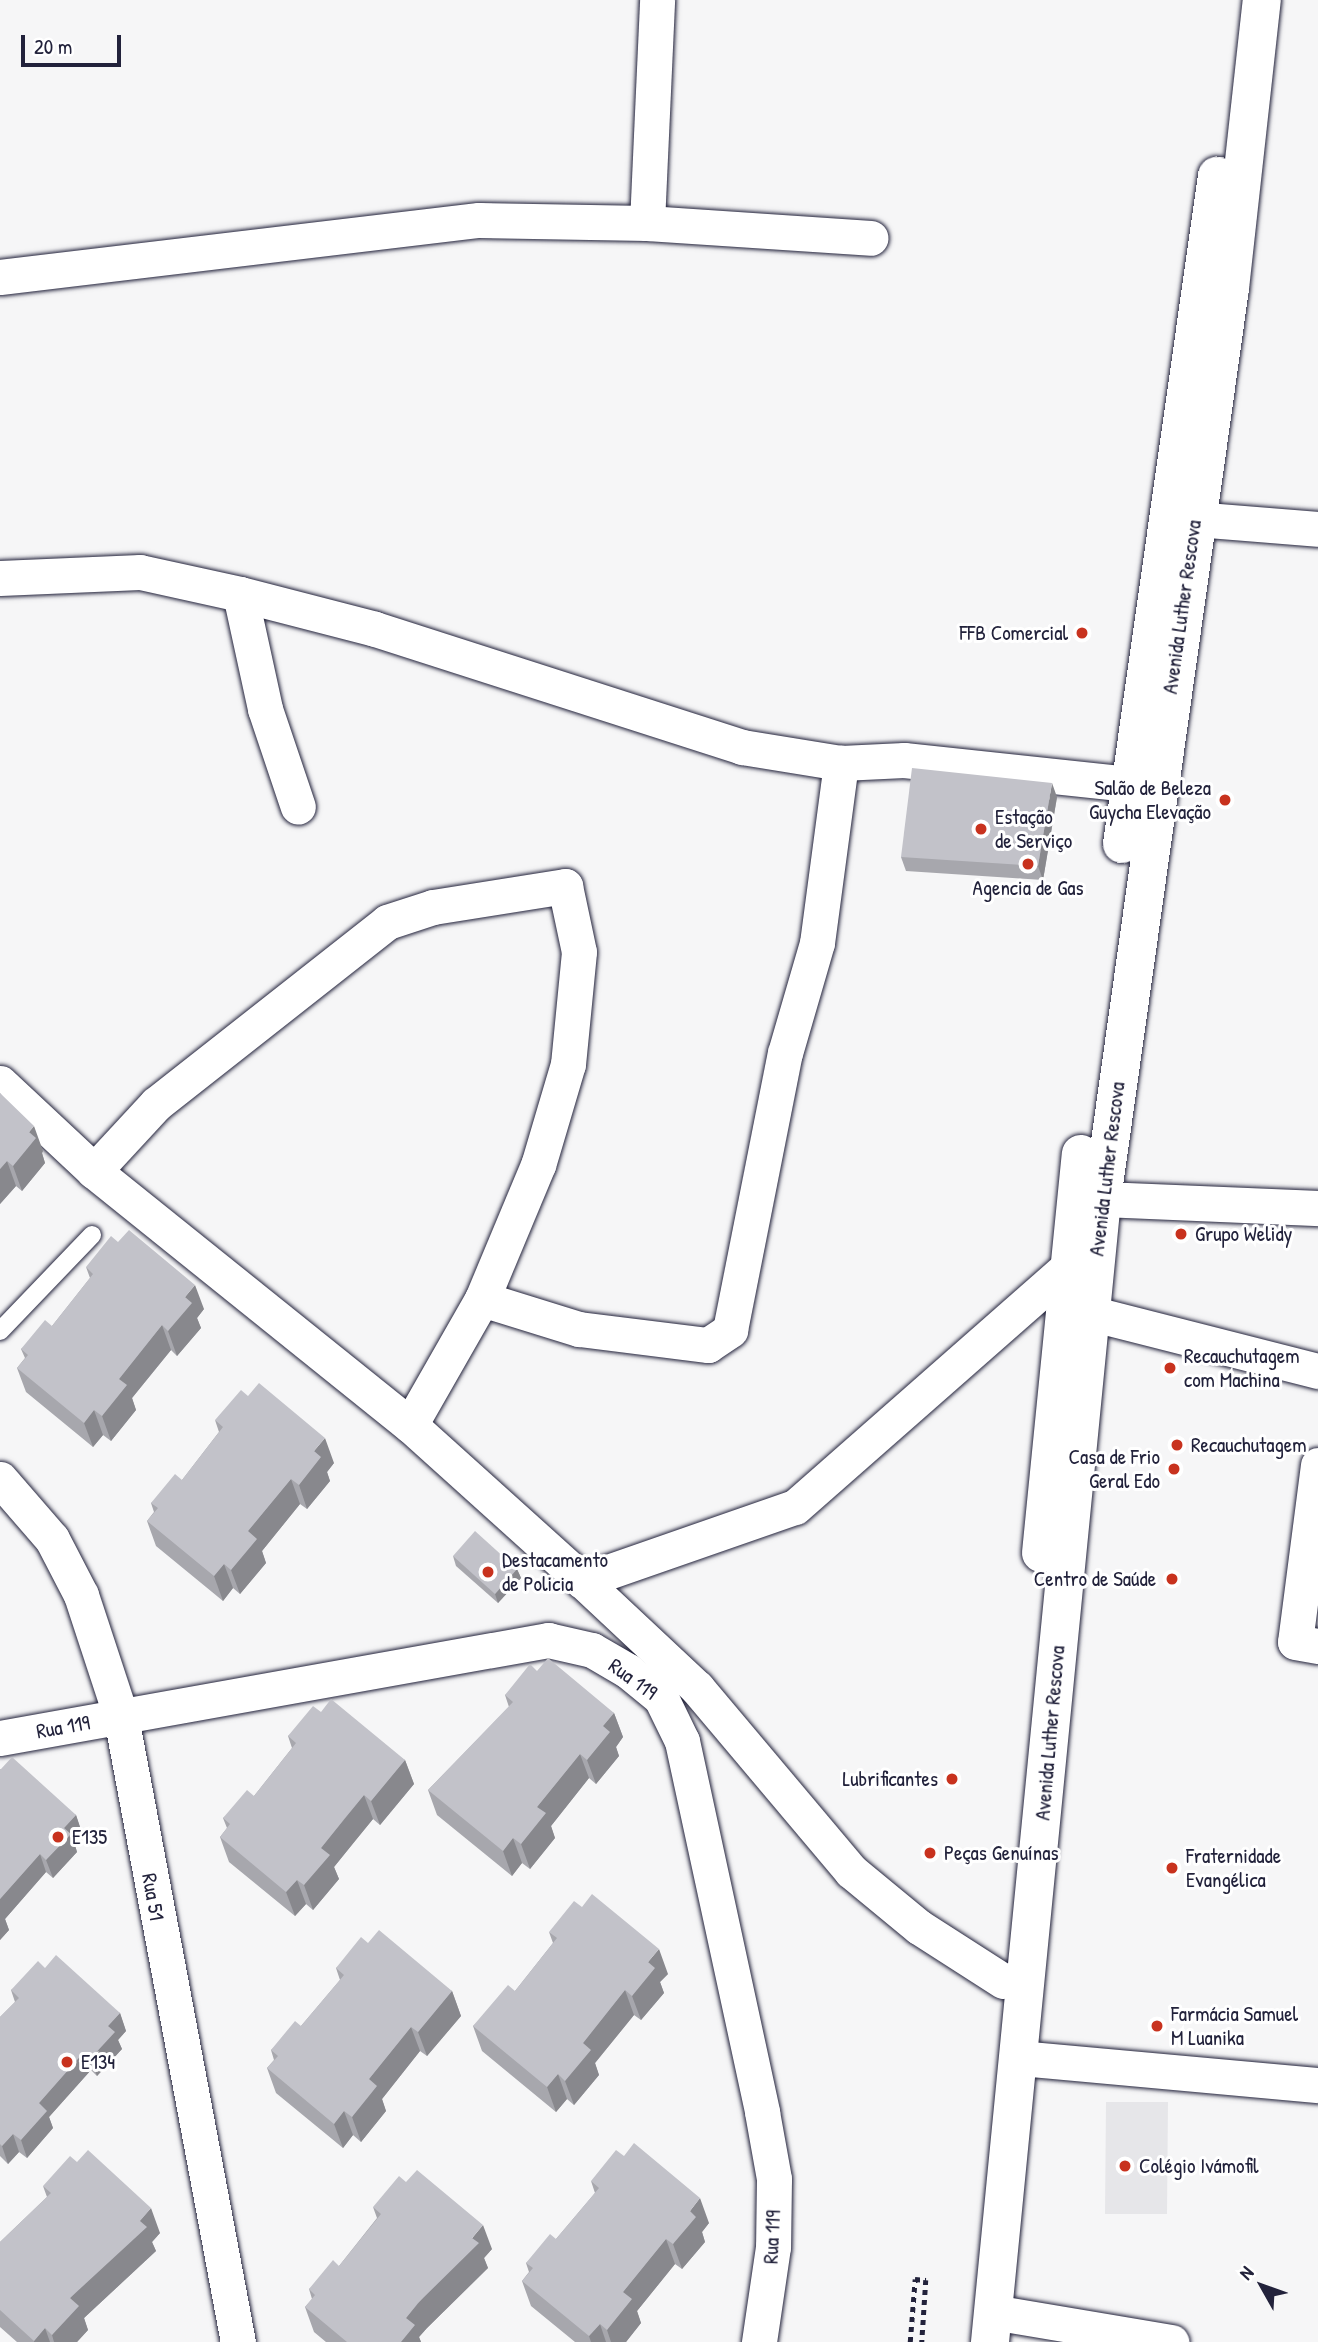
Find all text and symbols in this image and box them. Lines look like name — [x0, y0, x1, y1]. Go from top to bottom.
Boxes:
scale bar — [24, 21, 124, 65]
text: 20 m — [34, 32, 72, 61]
street label: Avenida Luther Rescova — [1157, 518, 1207, 696]
place label: FFB Comercial — [959, 620, 1068, 646]
marker: FFB Comercial — [1074, 625, 1090, 641]
place label: Salão de Beleza Guycha Elevação — [1089, 775, 1211, 825]
marker: Salão de Beleza Guycha Elevação — [1217, 792, 1233, 808]
place label: Estação de Serviço — [995, 804, 1072, 854]
marker: Estação de Serviço — [973, 821, 989, 837]
marker: Agencia de Gas — [1020, 856, 1036, 872]
place label: Agencia de Gas — [972, 875, 1084, 901]
street label: Avenida Luther Rescova — [1084, 1081, 1130, 1257]
place label: Grupo Welidy — [1195, 1221, 1293, 1247]
marker: Grupo Welidy — [1173, 1226, 1189, 1242]
place label: Recauchutagem com Machina — [1184, 1343, 1299, 1393]
marker: Recauchutagem com Machina — [1162, 1360, 1178, 1376]
place label: Recauchutagem — [1191, 1432, 1306, 1458]
marker: Recauchutagem — [1169, 1437, 1185, 1453]
place label: Casa de Frio Geral Edo — [1069, 1444, 1160, 1494]
marker: Casa de Frio Geral Edo — [1166, 1461, 1182, 1477]
place label: Destacamento de Policia — [502, 1547, 608, 1597]
marker: Destacamento de Policia — [480, 1564, 496, 1580]
place label: Centro de Saúde — [1034, 1566, 1156, 1592]
marker: Centro de Saúde — [1162, 1569, 1182, 1589]
street label: Avenida Luther Rescova — [1030, 1645, 1070, 1821]
street label: Rua 119 — [604, 1653, 662, 1705]
street label: Rua 119 — [34, 1710, 92, 1744]
place label: Lubrificantes — [842, 1766, 938, 1792]
marker: Lubrificantes — [944, 1771, 960, 1787]
place label: E135 — [72, 1824, 107, 1850]
marker: E135 — [50, 1829, 66, 1845]
place label: Peças Genuínas — [944, 1840, 1059, 1866]
place label: Fraternidade Evangélica — [1186, 1843, 1281, 1893]
marker: Peças Genuínas — [922, 1845, 938, 1861]
marker: Fraternidade Evangélica — [1164, 1860, 1180, 1876]
street label: Rua 51 — [136, 1871, 170, 1923]
place label: Farmácia Samuel M Luanika — [1171, 2001, 1298, 2051]
marker: Farmácia Samuel M Luanika — [1149, 2018, 1165, 2034]
place label: E134 — [81, 2049, 115, 2075]
marker: E134 — [59, 2054, 75, 2070]
place label: Colégio Ivámofil — [1139, 2153, 1259, 2179]
marker: Colégio Ivámofil — [1117, 2158, 1133, 2174]
street label: Rua 119 — [758, 2209, 786, 2265]
north arrow — [1227, 2251, 1297, 2321]
text: N — [1233, 2260, 1259, 2285]

